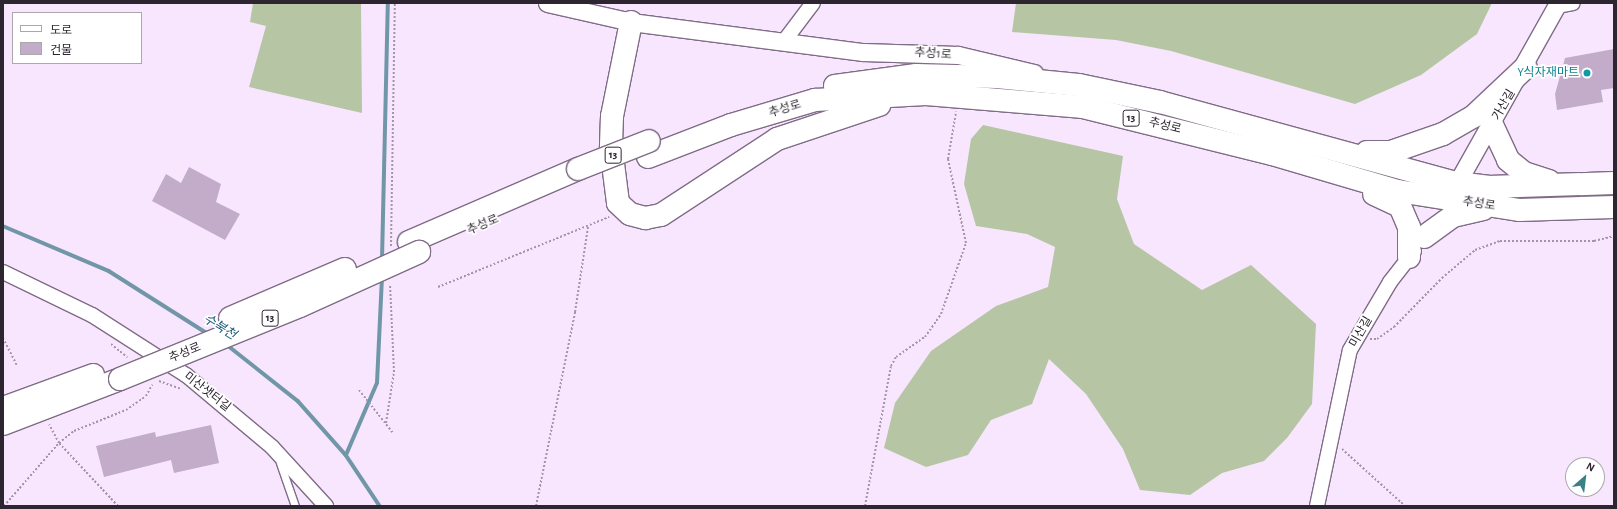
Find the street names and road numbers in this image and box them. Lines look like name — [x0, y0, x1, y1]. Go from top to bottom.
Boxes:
street label: 추성1로 — [914, 46, 952, 62]
street label: 가산길 — [1489, 87, 1519, 123]
street label: 추성로 — [767, 97, 803, 121]
road number: 13 — [1122, 109, 1140, 127]
street label: 추성로 — [1147, 115, 1183, 137]
road number: 13 — [604, 146, 622, 164]
street label: 추성로 — [1462, 194, 1496, 214]
street label: 추성로 — [465, 212, 501, 238]
road number: 13 — [261, 309, 279, 327]
street label: 미산길 — [1346, 314, 1376, 350]
street label: 추성로 — [167, 340, 203, 366]
street label: 미산샛터길 — [181, 369, 233, 415]

